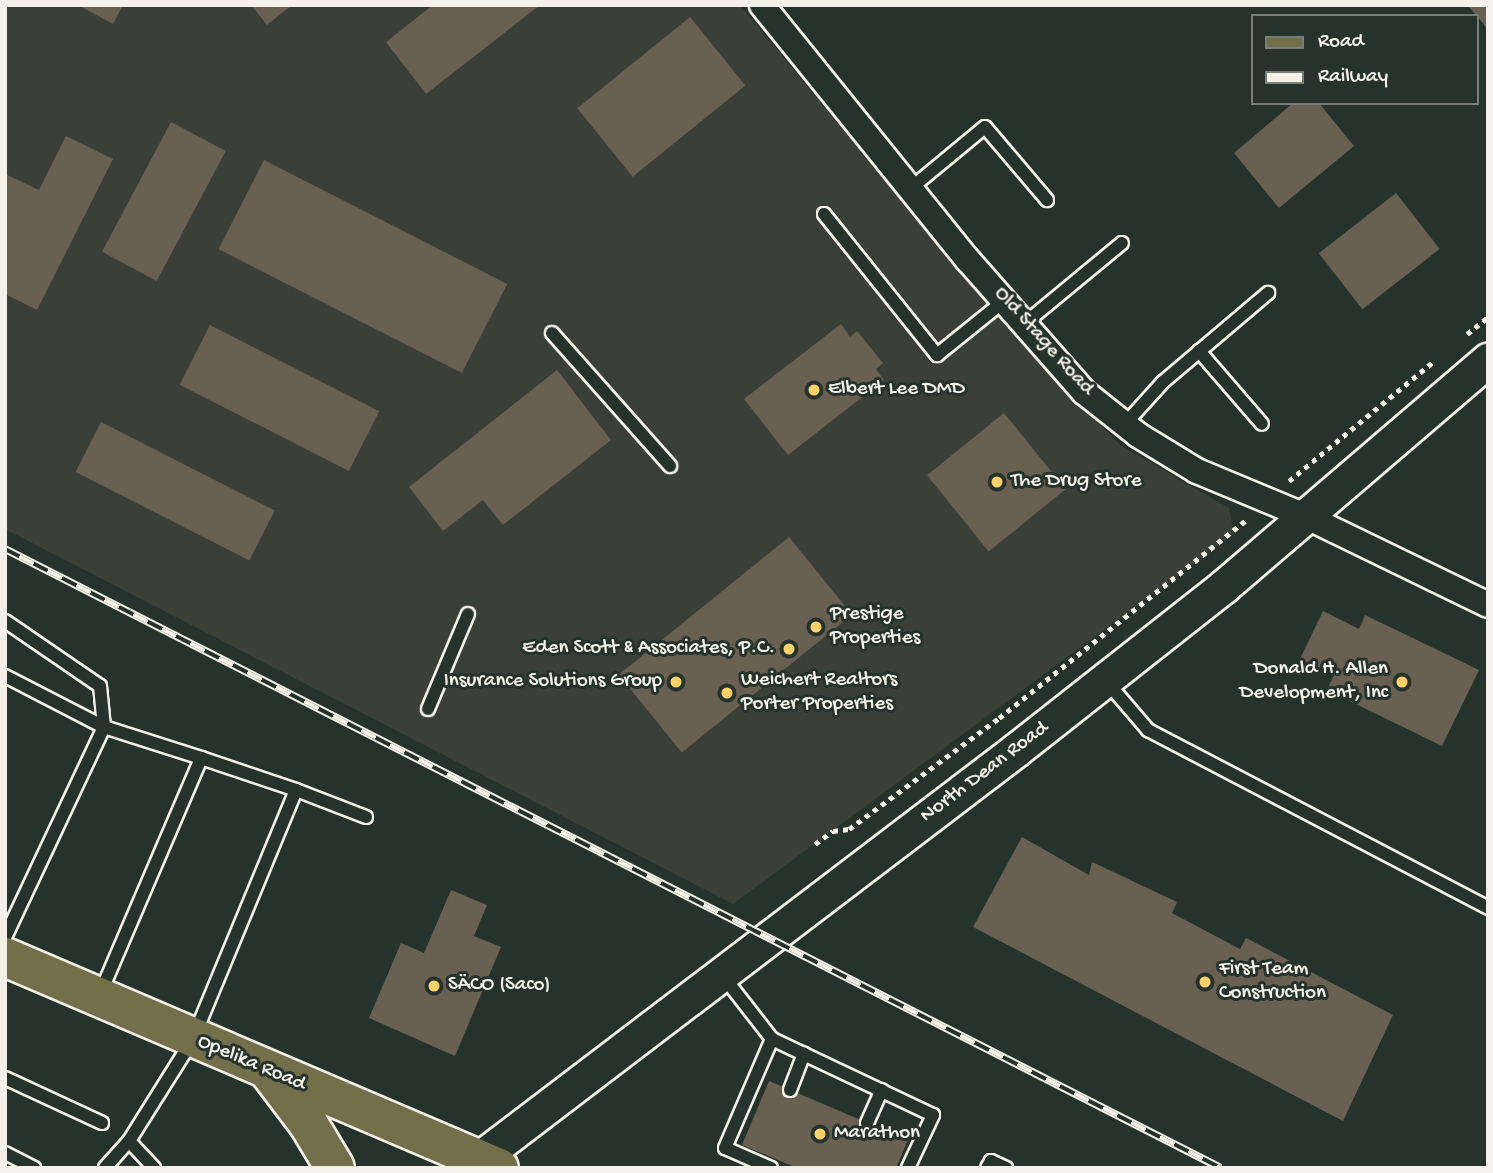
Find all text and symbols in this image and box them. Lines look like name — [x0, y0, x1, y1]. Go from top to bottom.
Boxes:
legend — [1252, 14, 1479, 105]
text: Road — [1318, 30, 1364, 55]
text: Railway — [1318, 65, 1388, 90]
street label: Old Stage Road — [987, 282, 1099, 402]
place label: Elbert Lee DMD — [828, 377, 965, 403]
marker: Elbert Lee DMD — [806, 382, 822, 398]
place label: The Drug Store — [1011, 469, 1142, 495]
marker: The Drug Store — [989, 474, 1005, 490]
place label: Prestige Properties — [830, 602, 920, 652]
marker: Prestige Properties — [808, 619, 824, 635]
place label: Eden Scott & Associates, P.C. — [522, 636, 775, 662]
marker: Eden Scott & Associates, P.C. — [781, 641, 797, 657]
place label: Donald H. Allen Development, Inc — [1239, 657, 1388, 707]
place label: Weichert Realtors Porter Properties — [741, 668, 897, 718]
place label: Insurance Solutions Group — [444, 669, 662, 695]
marker: Insurance Solutions Group — [668, 674, 684, 690]
marker: Donald H. Allen Development, Inc — [1394, 674, 1410, 690]
marker: Weichert Realtors Porter Properties — [719, 685, 735, 701]
street label: North Dean Road — [916, 717, 1054, 829]
place label: First Team Construction — [1219, 957, 1326, 1007]
place label: SÄCO (Saco) — [448, 973, 550, 999]
marker: First Team Construction — [1197, 974, 1213, 990]
marker: SÄCO (Saco) — [426, 978, 442, 994]
street label: Opelika Road — [193, 1030, 309, 1098]
place label: Marathon — [834, 1121, 920, 1147]
marker: Marathon — [812, 1126, 828, 1142]

